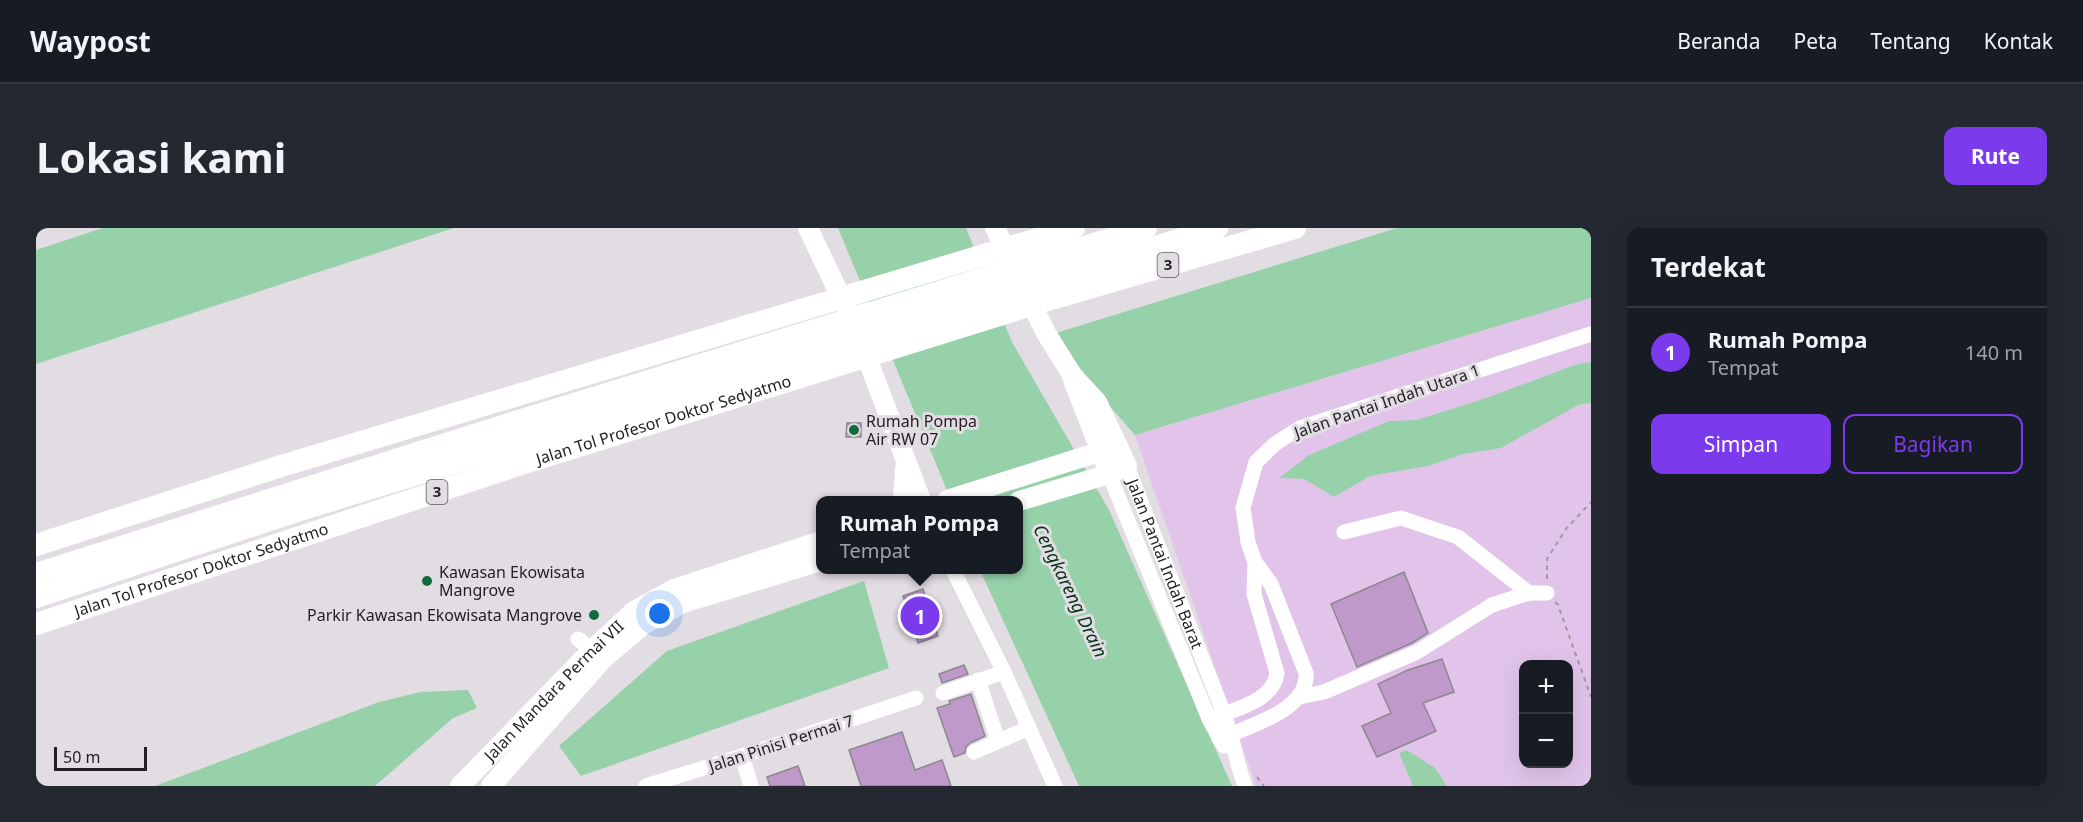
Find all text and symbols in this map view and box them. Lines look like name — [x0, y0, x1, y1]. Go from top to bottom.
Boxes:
text: Waypost — [30, 22, 151, 60]
text: Beranda — [1677, 27, 1761, 55]
text: Peta — [1794, 27, 1837, 55]
text: Tentang — [1870, 27, 1951, 55]
text: Kontak — [1984, 27, 2053, 55]
button: Rute — [1944, 127, 2047, 185]
text: Lokasi kami — [36, 128, 286, 185]
text: Terdekat — [1651, 249, 1766, 285]
road number: 3 — [1158, 253, 1178, 277]
text: Rumah Pompa — [1708, 324, 1867, 354]
text: 1 — [1665, 339, 1676, 366]
text: 140 m — [1965, 339, 2023, 366]
text: Tempat — [1708, 354, 1778, 381]
street label: Jalan Pantai Indah Utara 1 — [1289, 359, 1483, 444]
street label: Jalan Tol Profesor Doktor Sedyatmo — [531, 370, 794, 470]
place label: Rumah Pompa Air RW 07 — [866, 410, 977, 450]
button: Simpan — [1651, 414, 1831, 474]
button: Bagikan — [1843, 414, 2023, 474]
marker: Rumah Pompa Air RW 07 — [847, 423, 861, 437]
street label: Jalan Pantai Indah Barat — [1121, 474, 1209, 652]
road number: 3 — [426, 480, 448, 504]
popup — [816, 496, 1023, 574]
text: Rumah Pompa — [840, 507, 999, 537]
street label: Jalan Tol Profesor Doktor Sedyatmo — [70, 517, 331, 622]
water label: Cengkareng Drain — [1028, 520, 1113, 661]
text: Tempat — [840, 537, 910, 564]
place label: Kawasan Ekowisata Mangrove — [439, 561, 585, 601]
marker: Kawasan Ekowisata Mangrove — [420, 574, 434, 588]
pin: 1 — [900, 594, 940, 638]
your location — [645, 599, 674, 628]
place label: Parkir Kawasan Ekowisata Mangrove — [307, 604, 582, 626]
marker: Parkir Kawasan Ekowisata Mangrove — [587, 608, 601, 622]
street label: Jalan Mandara Permai VII — [478, 615, 629, 767]
map controls — [1519, 660, 1573, 768]
button: + — [1519, 660, 1573, 714]
street label: Jalan Pinisi Permai 7 — [704, 709, 856, 777]
button: − — [1519, 714, 1573, 768]
scale bar — [54, 744, 147, 772]
text: 50 m — [63, 746, 100, 768]

